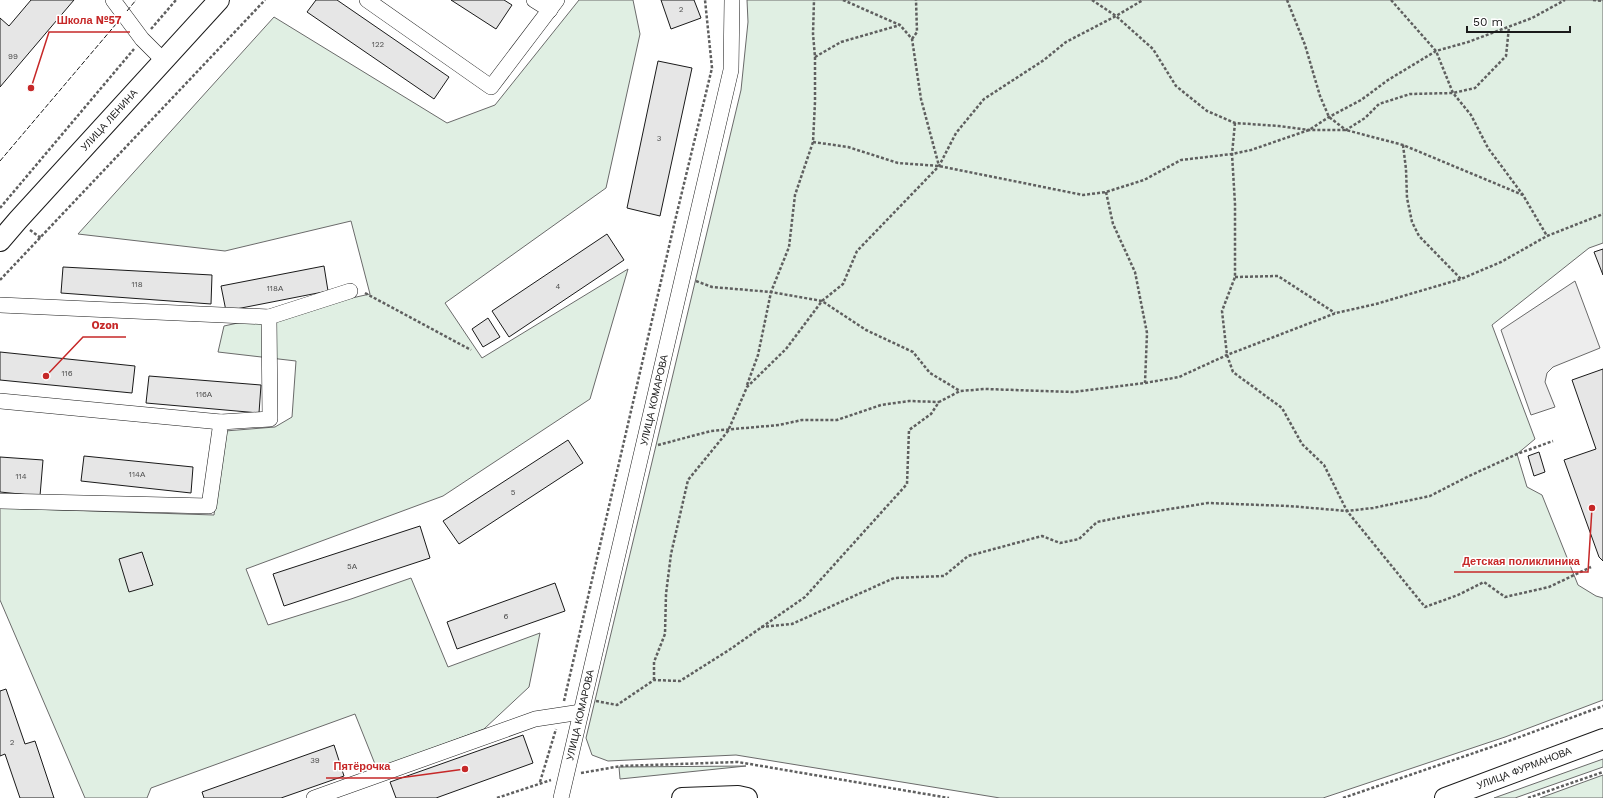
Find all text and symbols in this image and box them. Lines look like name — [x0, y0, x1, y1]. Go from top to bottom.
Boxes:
house number: 2 — [679, 5, 684, 14]
scale bar — [1467, 8, 1570, 34]
callout: Школа №57 — [49, 9, 130, 32]
text: Школа №57 — [57, 14, 122, 27]
text: 50 m — [1473, 15, 1503, 29]
house number: 122 — [372, 40, 385, 49]
house number: 99 — [8, 52, 18, 61]
street label: УЛИЦА ЛЕНИНА — [79, 87, 140, 153]
house number: 3 — [657, 134, 662, 143]
house number: 118 — [131, 280, 143, 289]
house number: 4 — [556, 282, 561, 291]
house number: 118А — [267, 284, 284, 293]
callout: Ozon — [83, 314, 126, 337]
text: Ozon — [91, 319, 119, 332]
street label: УЛИЦА КОМАРОВА — [638, 353, 670, 447]
house number: 116 — [61, 369, 73, 378]
house number: 116А — [196, 390, 213, 399]
house number: 114А — [129, 470, 146, 479]
house number: 114 — [15, 472, 27, 481]
house number: 5 — [511, 488, 516, 497]
callout: Детская поликлиника — [1454, 549, 1588, 572]
text: Детская поликлиника — [1462, 555, 1581, 568]
house number: 5А — [347, 562, 358, 571]
house number: 6 — [504, 612, 509, 621]
street label: УЛИЦА КОМАРОВА — [564, 668, 596, 762]
house number: 2 — [10, 738, 15, 747]
street label: УЛИЦА ФУРМАНОВА — [1475, 745, 1573, 791]
callout: Пятёрочка — [326, 755, 399, 778]
house number: 39 — [310, 756, 320, 765]
text: Пятёрочка — [333, 760, 391, 773]

